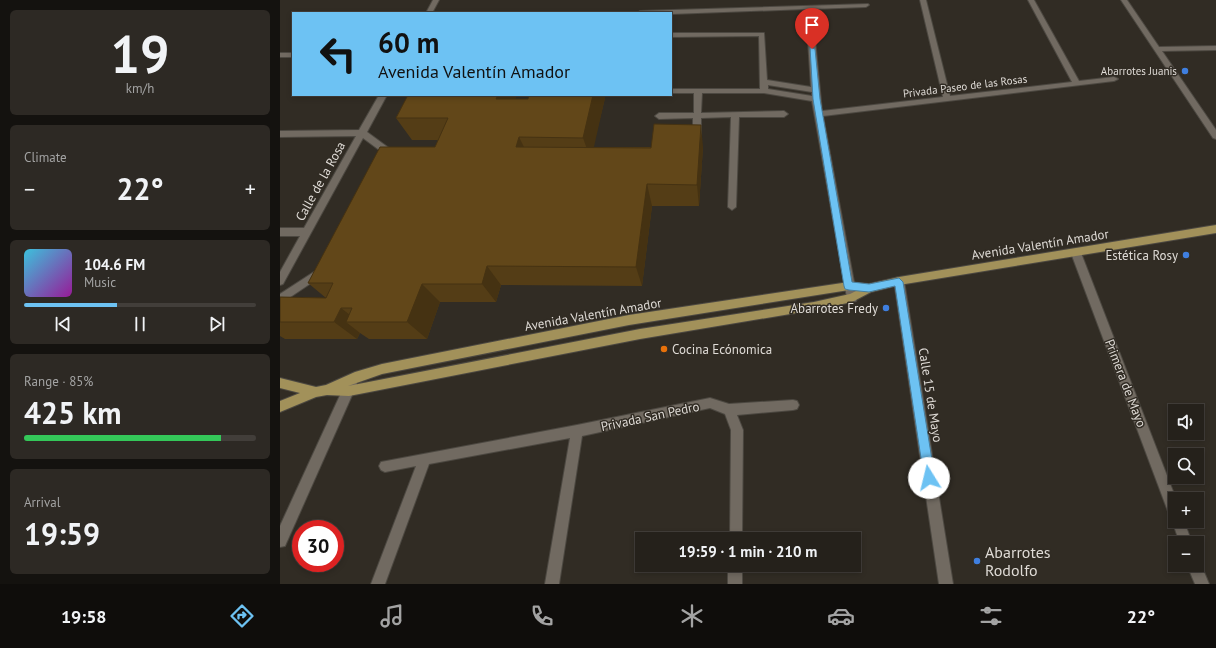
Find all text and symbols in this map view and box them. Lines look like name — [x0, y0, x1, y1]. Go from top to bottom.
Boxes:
pin — [795, 8, 829, 49]
icon: arrive — [801, 14, 823, 36]
text: 19 — [111, 20, 169, 87]
text: 60 m — [378, 24, 439, 61]
icon: left — [312, 28, 364, 80]
text: Avenida Valentín Amador — [378, 60, 570, 83]
place label: Abarrotes Juanis — [1101, 64, 1177, 78]
marker: Abarrotes Juanis — [1180, 66, 1190, 76]
street label: Privada Paseo de las Rosas — [902, 71, 1028, 101]
text: km/h — [126, 80, 154, 97]
street label: Calle de la Rosa — [292, 139, 349, 224]
text: Climate — [24, 149, 67, 166]
text: 22° — [116, 169, 164, 208]
text: − — [24, 175, 35, 203]
text: + — [245, 175, 256, 203]
street label: Avenida Valentín Amador — [970, 225, 1110, 264]
place label: Estética Rosy — [1105, 247, 1178, 264]
marker: Estética Rosy — [1181, 250, 1191, 260]
text: 104.6 FM — [84, 255, 145, 274]
text: Music — [84, 274, 116, 291]
street label: Avenida Valentín Amador — [523, 294, 663, 335]
place label: Abarrotes Fredy — [791, 300, 878, 317]
marker: Abarrotes Fredy — [881, 303, 891, 313]
icon: previous — [52, 313, 74, 335]
icon: pause — [129, 313, 151, 335]
icon: next — [206, 313, 228, 335]
street label: Primera de Mayo — [1101, 337, 1150, 430]
place label: Cocina Ecónomica — [672, 341, 772, 358]
marker: Cocina Ecónomica — [659, 344, 669, 354]
street label: Calle 15 de Mayo — [915, 347, 946, 444]
text: Range · 85% — [24, 373, 93, 390]
text: 425 km — [24, 393, 122, 432]
street label: Privada San Pedro — [599, 398, 701, 435]
map controls — [1168, 404, 1204, 572]
button: sound — [1168, 404, 1204, 440]
button: search — [1168, 448, 1204, 484]
position arrow — [908, 457, 950, 499]
button: + — [1168, 492, 1204, 528]
text: Arrival — [24, 494, 60, 511]
text: 19:59 — [24, 514, 100, 553]
speed limit sign: 30 — [292, 520, 344, 572]
button: − — [1168, 536, 1204, 572]
text: 19:59 · 1 min · 210 m — [679, 542, 817, 561]
place label: Abarrotes Rodolfo — [985, 542, 1051, 580]
marker: Abarrotes Rodolfo — [972, 556, 982, 566]
icon: directions — [228, 602, 256, 630]
icon: music — [378, 602, 406, 630]
icon: phone — [528, 602, 556, 630]
icon: climate — [678, 602, 706, 630]
icon: car — [827, 602, 855, 630]
icon: filters — [977, 602, 1005, 630]
text: 19:58 — [61, 605, 107, 628]
text: 22° — [1127, 605, 1155, 628]

